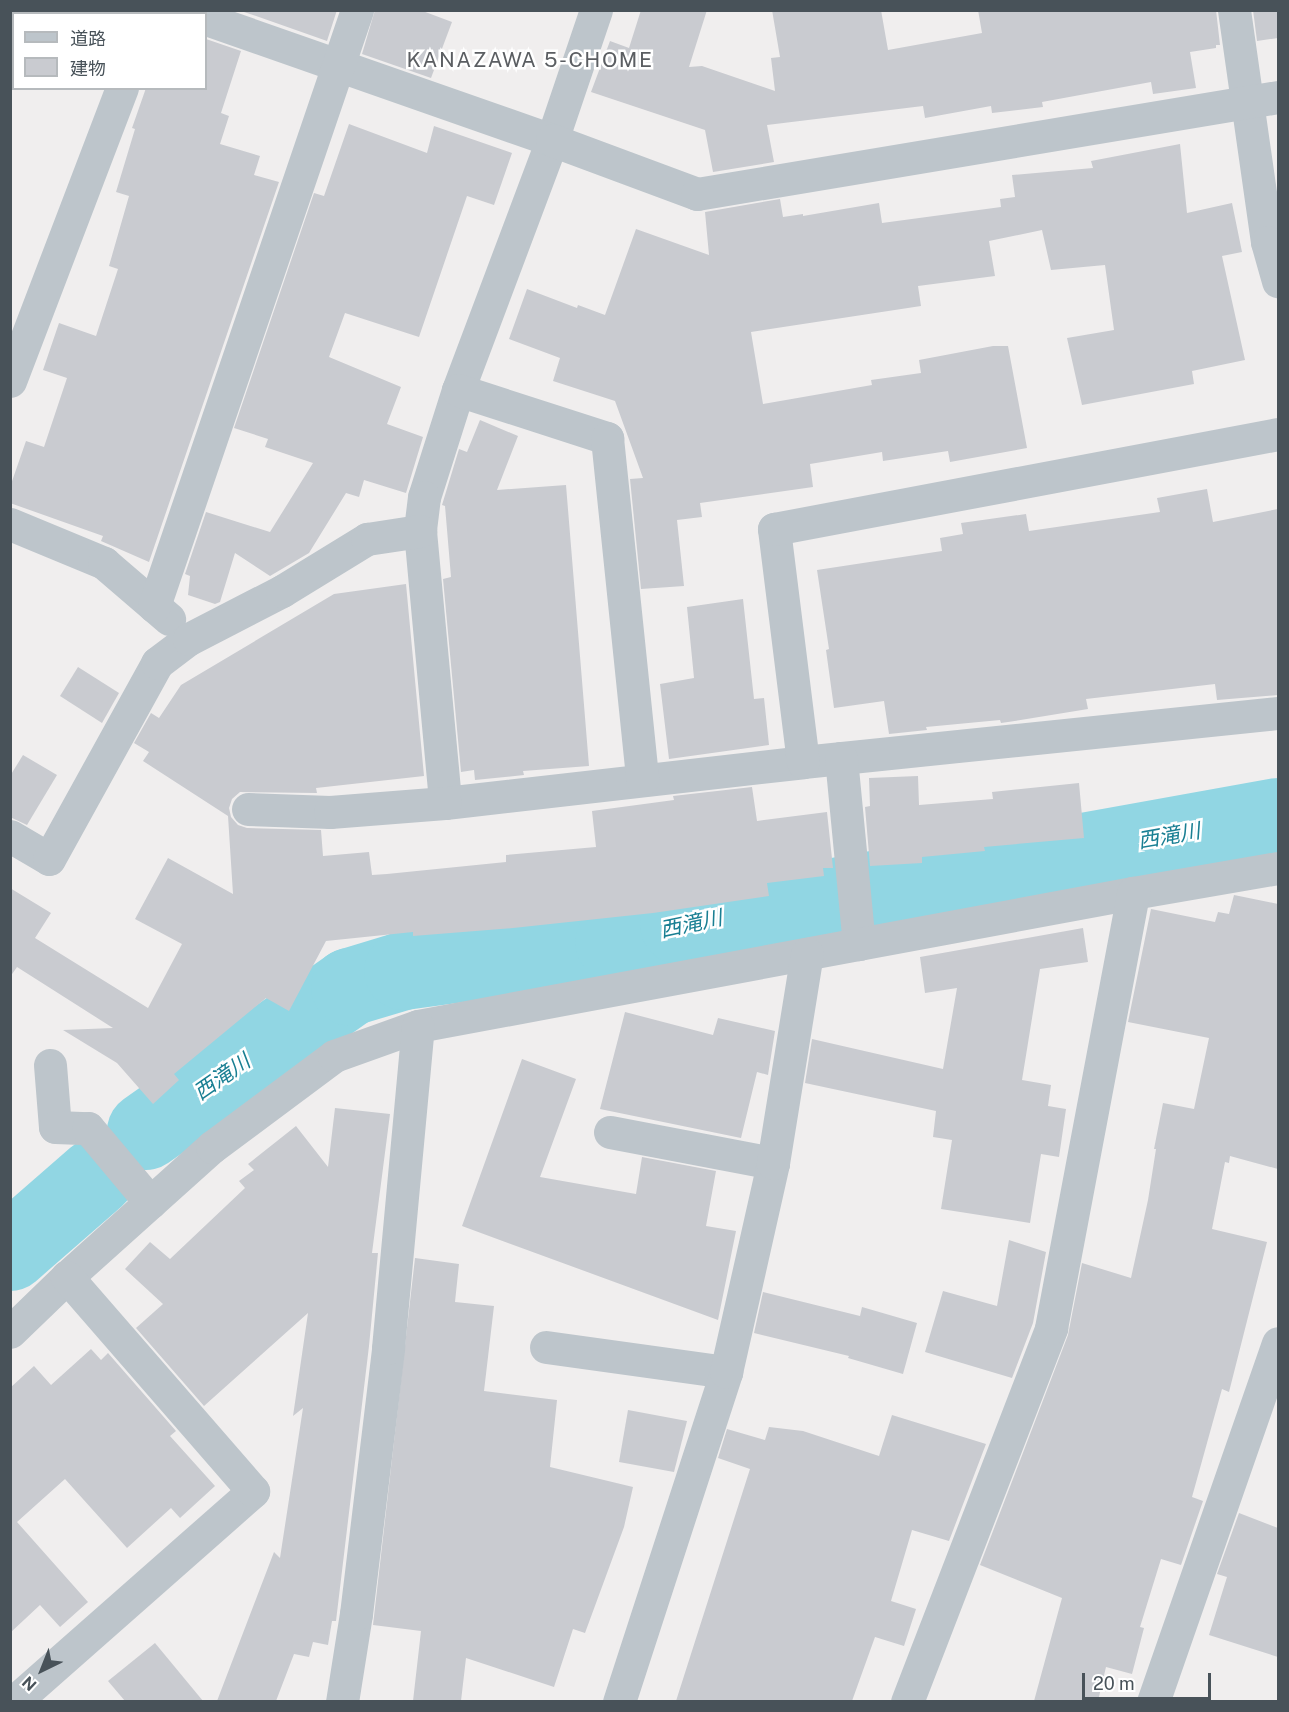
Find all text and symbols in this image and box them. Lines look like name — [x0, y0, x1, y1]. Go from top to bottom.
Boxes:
legend — [12, 12, 207, 90]
text: 道路 — [70, 28, 106, 49]
district label: KANAZAWA 5-CHOME — [407, 47, 653, 73]
text: 建物 — [70, 58, 106, 79]
water label: 西滝川 — [1136, 818, 1202, 854]
water label: 西滝川 — [658, 905, 724, 943]
water label: 西滝川 — [189, 1049, 255, 1105]
north arrow — [12, 1640, 72, 1700]
scale bar — [1085, 1661, 1214, 1699]
text: N — [18, 1672, 40, 1695]
text: 20 m — [1093, 1673, 1135, 1694]

